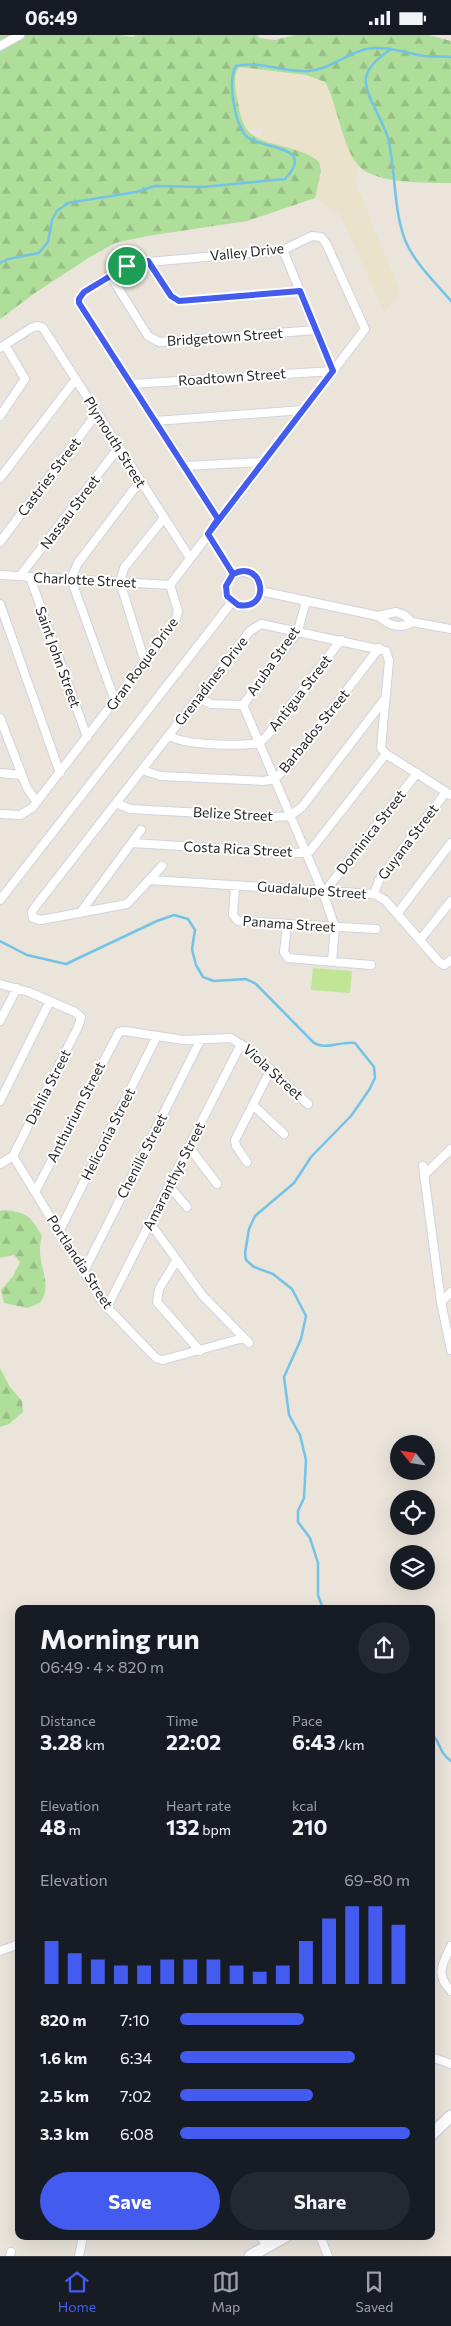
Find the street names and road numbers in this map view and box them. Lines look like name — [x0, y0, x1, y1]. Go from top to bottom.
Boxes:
street label: Valley Drive — [209, 239, 285, 264]
street label: Bridgetown Street — [166, 324, 284, 349]
street label: Roadtown Street — [178, 364, 287, 389]
street label: Plymouth Street — [81, 393, 150, 491]
street label: Castries Street — [13, 434, 84, 519]
street label: Nassau Street — [36, 471, 103, 552]
street label: Charlotte Street — [33, 568, 137, 591]
street label: Saint John Street — [32, 604, 85, 710]
street label: Gran Roque Drive — [102, 614, 181, 714]
street label: Aruba Street — [242, 622, 303, 699]
street label: Grenadines Drive — [171, 633, 251, 729]
street label: Antigua Street — [265, 651, 335, 734]
street label: Barbados Street — [275, 685, 353, 776]
street label: Dominica Street — [332, 786, 409, 877]
street label: Guyana Street — [374, 800, 442, 883]
street label: Belize Street — [193, 803, 274, 824]
street label: Costa Rica Street — [183, 837, 293, 860]
street label: Guadalupe Street — [257, 877, 368, 902]
street label: Panama Street — [242, 912, 336, 935]
street label: Viola Street — [240, 1040, 307, 1103]
street label: Dahlia Street — [21, 1046, 74, 1127]
street label: Anthurium Street — [43, 1058, 108, 1165]
street label: Heliconia Street — [77, 1084, 138, 1183]
street label: Chenille Street — [113, 1110, 170, 1201]
street label: Amaranthys Street — [139, 1118, 208, 1233]
street label: Portlandia Street — [44, 1212, 117, 1312]

